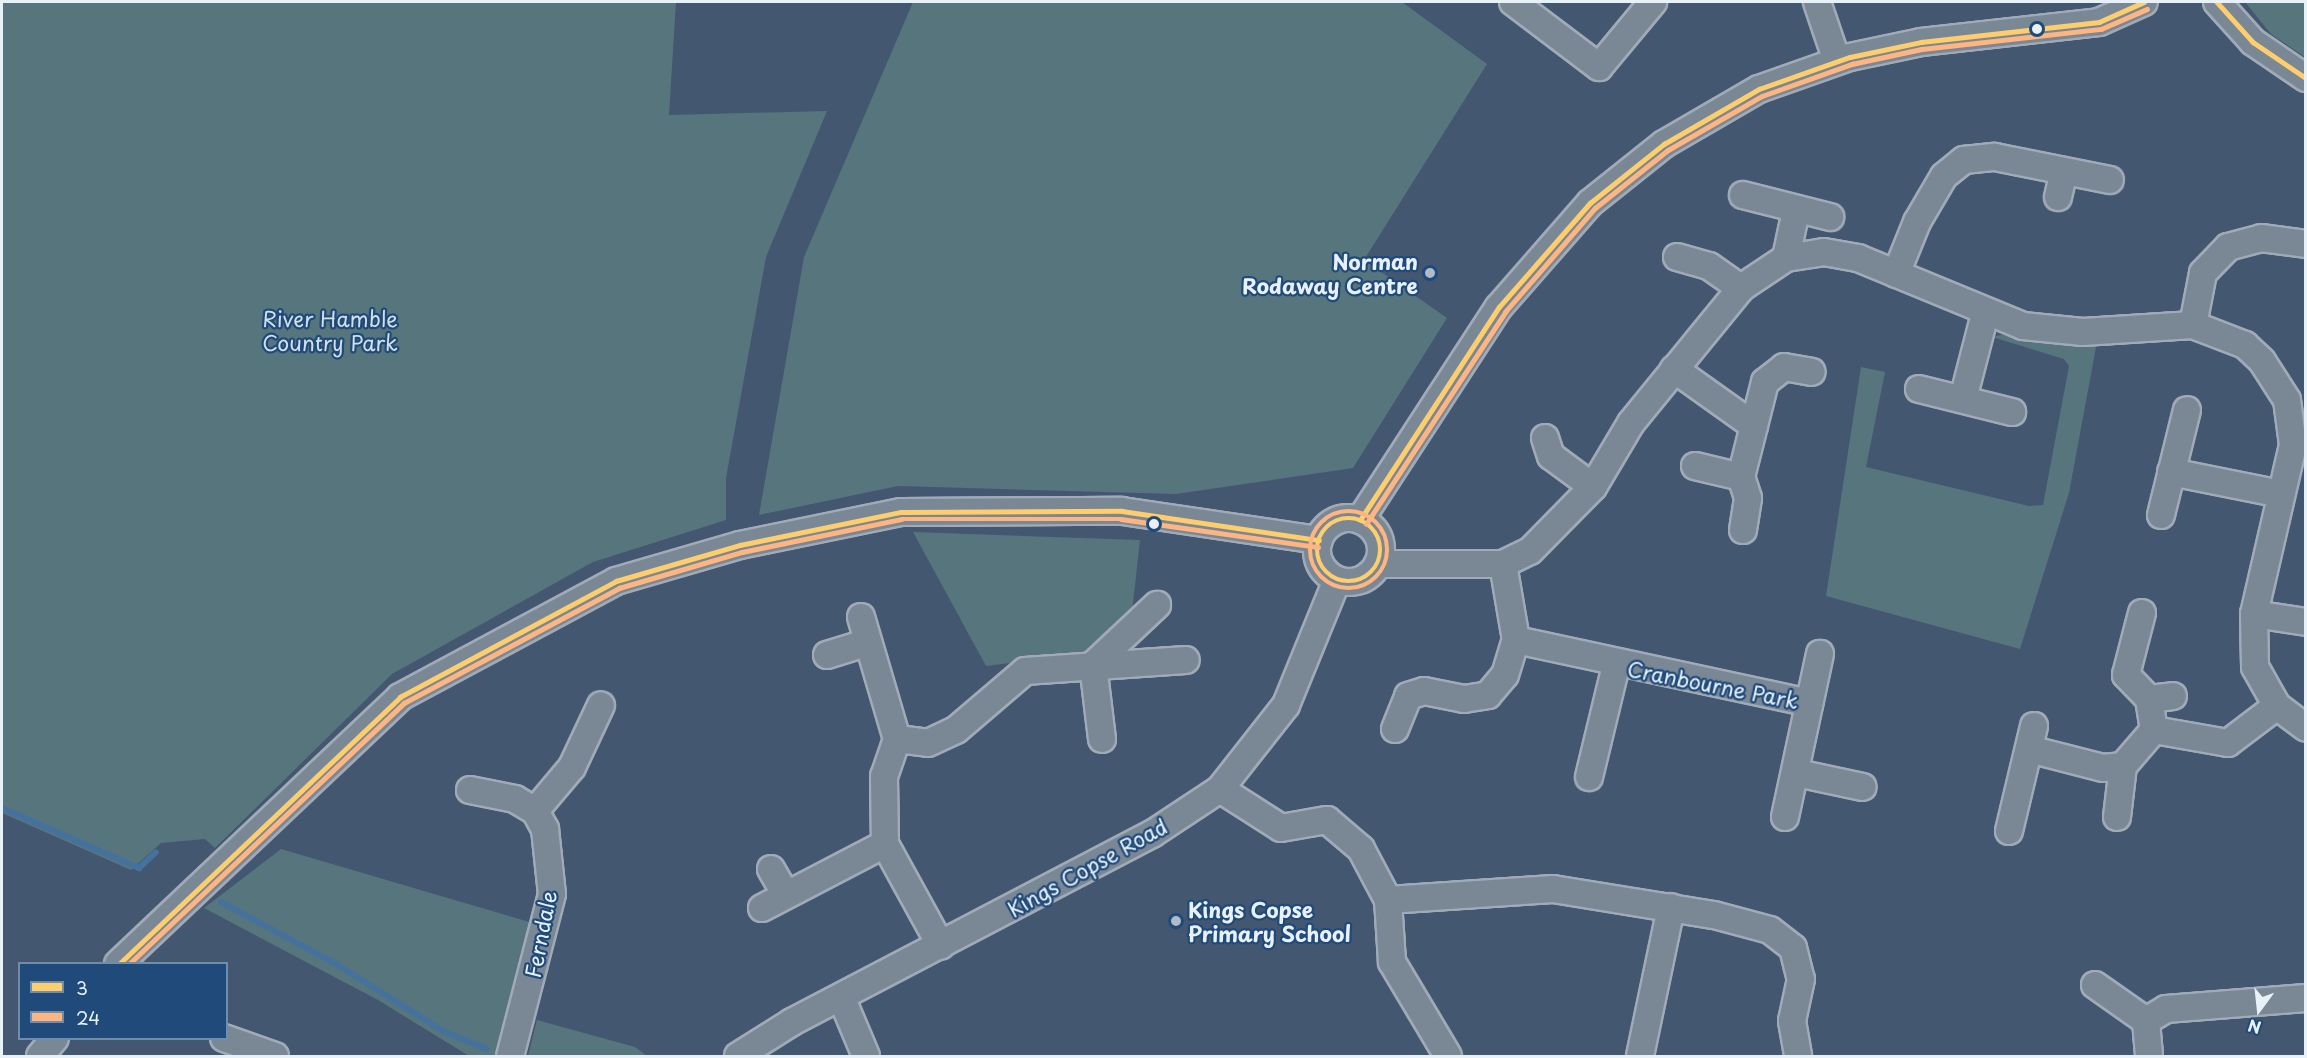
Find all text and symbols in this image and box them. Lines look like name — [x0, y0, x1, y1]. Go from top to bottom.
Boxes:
unlabelled marker — [2031, 23, 2043, 35]
place label: Norman Rodaway Centre — [1242, 248, 1418, 298]
marker: Norman Rodaway Centre — [1423, 266, 1437, 280]
park label: River Hamble Country Park — [262, 305, 398, 355]
unlabelled marker — [1148, 518, 1160, 530]
street label: Cranbourne Park — [1625, 655, 1801, 713]
street label: Kings Copse Road — [1003, 813, 1171, 921]
street label: Ferndale — [519, 888, 561, 980]
place label: Kings Copse Primary School — [1188, 896, 1351, 946]
marker: Kings Copse Primary School — [1169, 914, 1183, 928]
legend — [18, 962, 228, 1040]
text: 3 — [76, 974, 88, 1001]
north arrow — [2229, 980, 2289, 1040]
text: 24 — [76, 1004, 100, 1031]
text: N — [2245, 1014, 2264, 1041]

